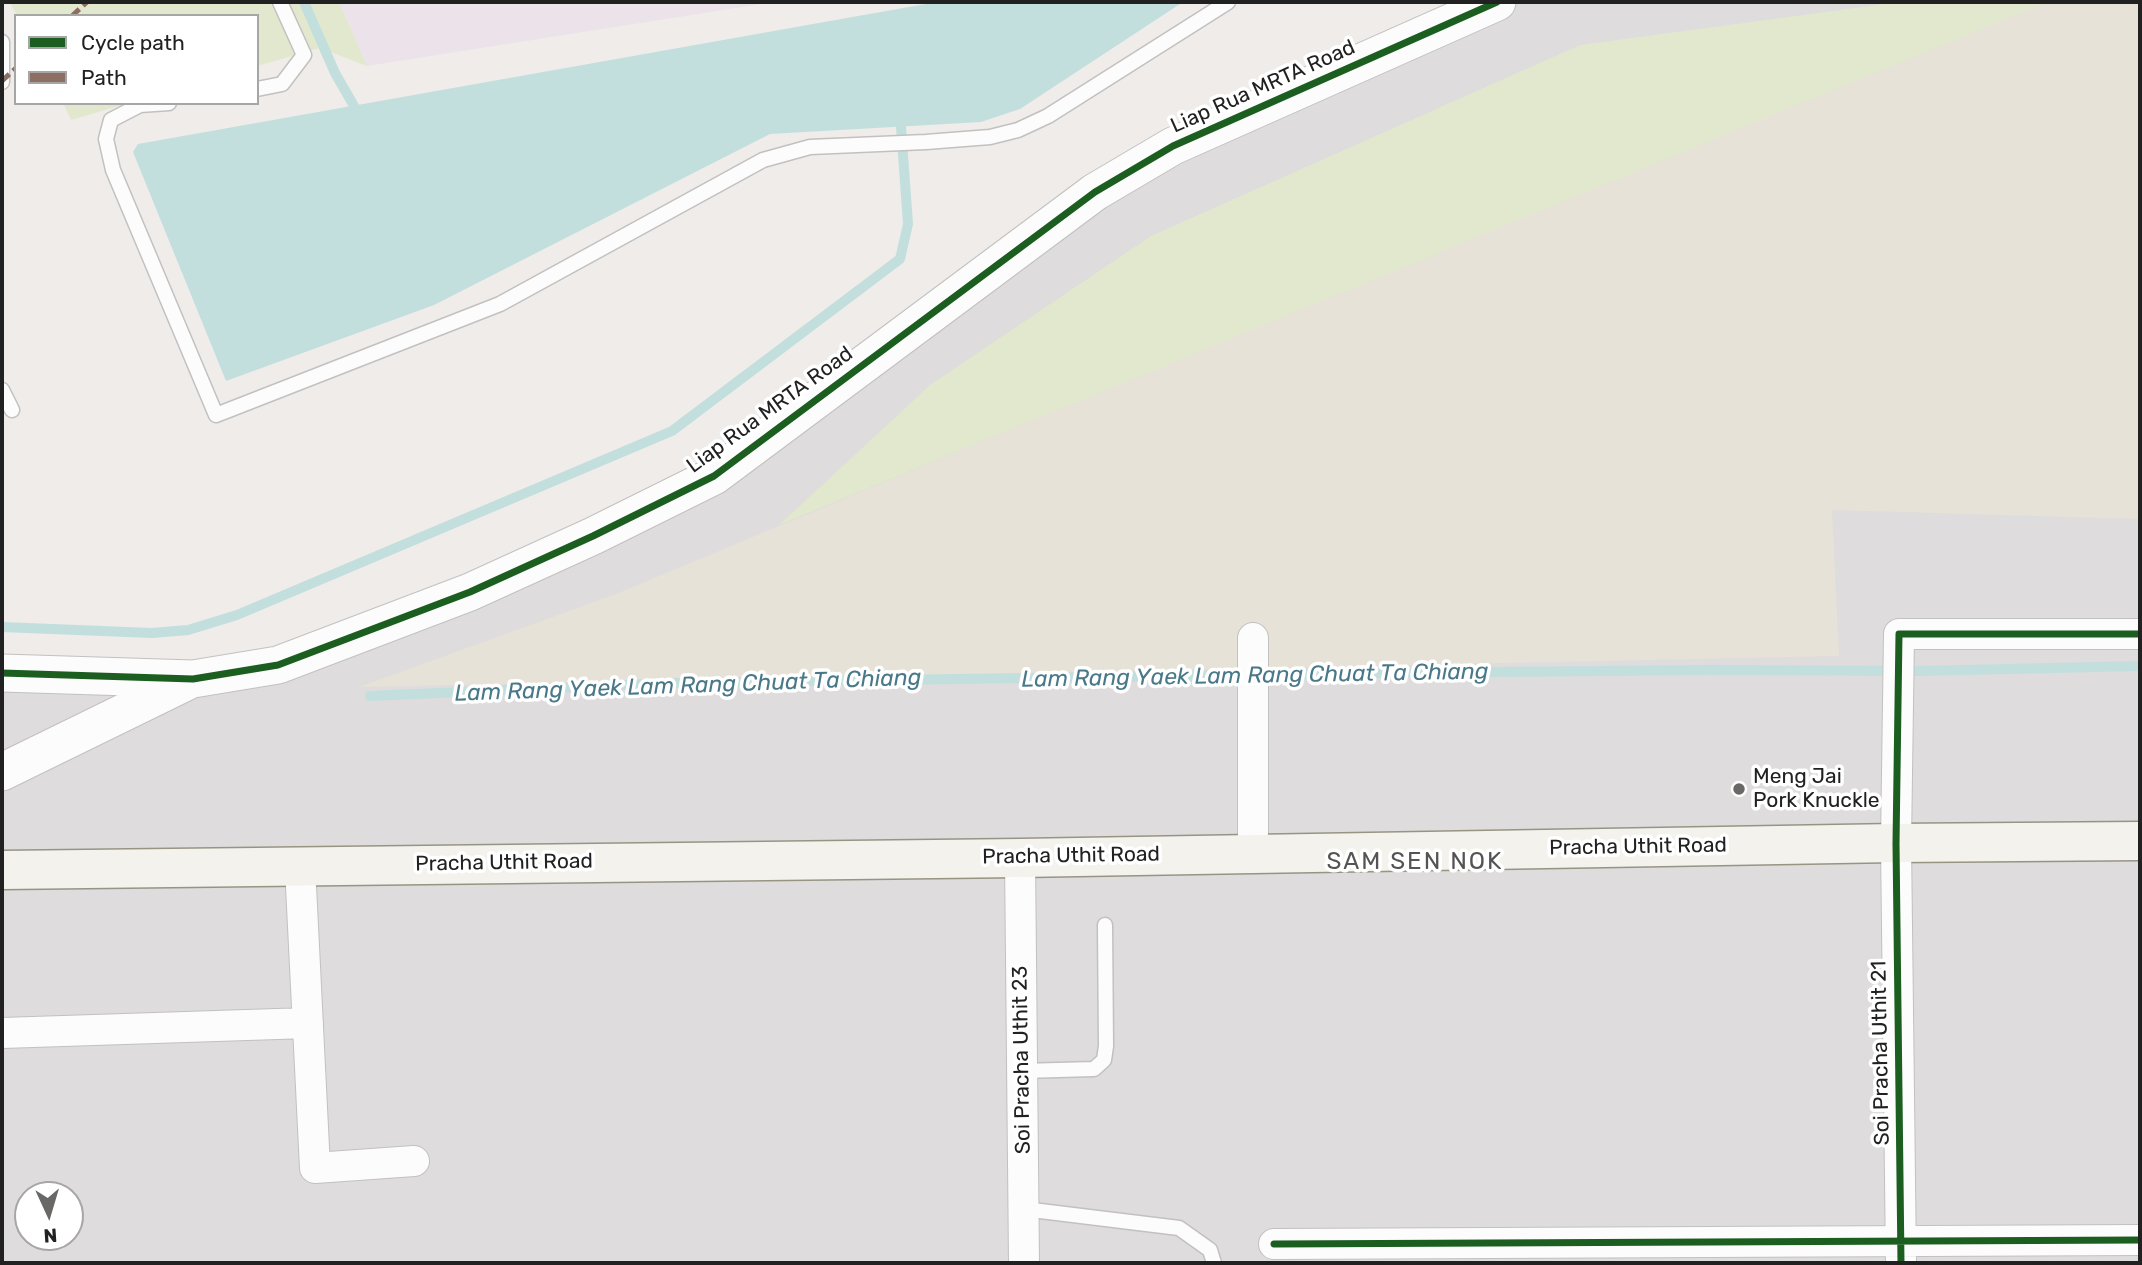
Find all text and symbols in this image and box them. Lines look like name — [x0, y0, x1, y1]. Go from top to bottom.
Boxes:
legend — [14, 14, 259, 105]
text: Cycle path — [81, 30, 185, 55]
street label: Liap Rua MRTA Road — [1167, 35, 1359, 139]
text: Path — [81, 65, 127, 90]
street label: Liap Rua MRTA Road — [682, 341, 858, 479]
water label: Lam Rang Yaek Lam Rang Chuat Ta Chiang — [1021, 658, 1489, 694]
water label: Lam Rang Yaek Lam Rang Chuat Ta Chiang — [454, 664, 922, 708]
place label: Meng Jai Pork Knuckle — [1753, 764, 1880, 814]
marker: Meng Jai Pork Knuckle — [1731, 781, 1747, 797]
street label: Pracha Uthit Road — [1549, 833, 1727, 861]
street label: Pracha Uthit Road — [982, 842, 1160, 870]
district label: SAM SEN NOK — [1328, 848, 1502, 876]
street label: Pracha Uthit Road — [415, 849, 593, 877]
street label: Soi Pracha Uthit 21 — [1867, 960, 1895, 1146]
street label: Soi Pracha Uthit 23 — [1008, 966, 1036, 1154]
north arrow — [14, 1181, 84, 1251]
text: N — [43, 1224, 58, 1247]

